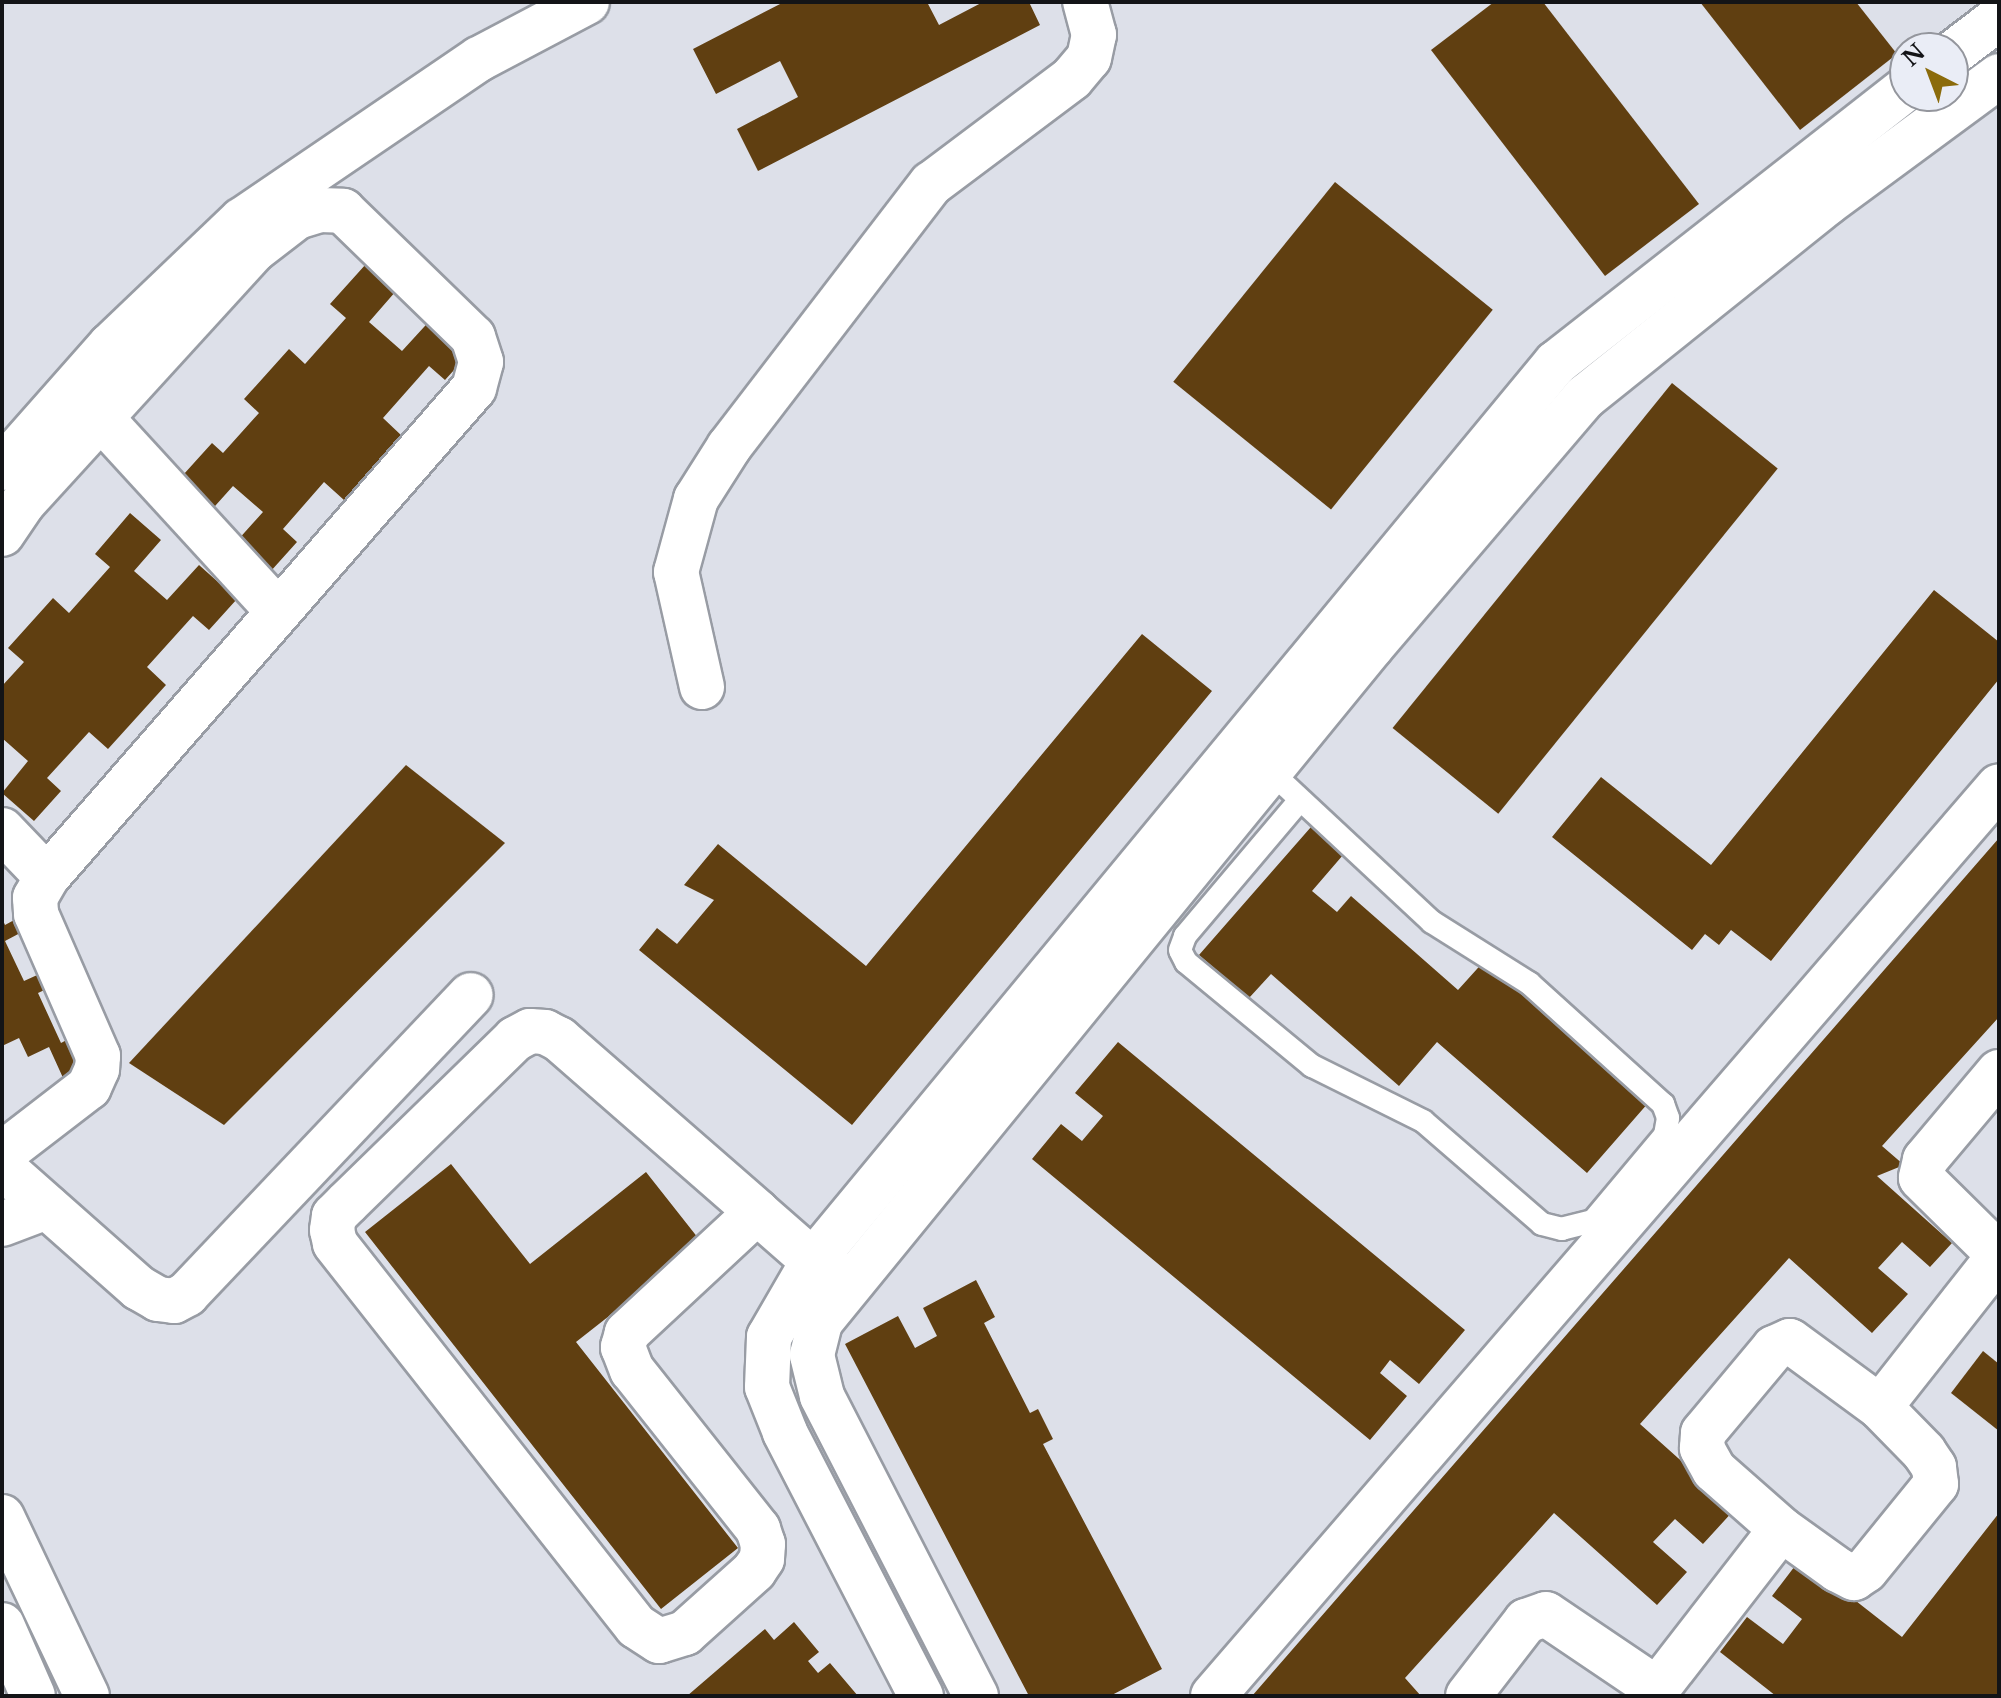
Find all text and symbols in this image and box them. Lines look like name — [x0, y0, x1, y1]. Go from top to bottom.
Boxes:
north arrow — [1889, 32, 1969, 112]
text: N — [1897, 38, 1931, 72]

